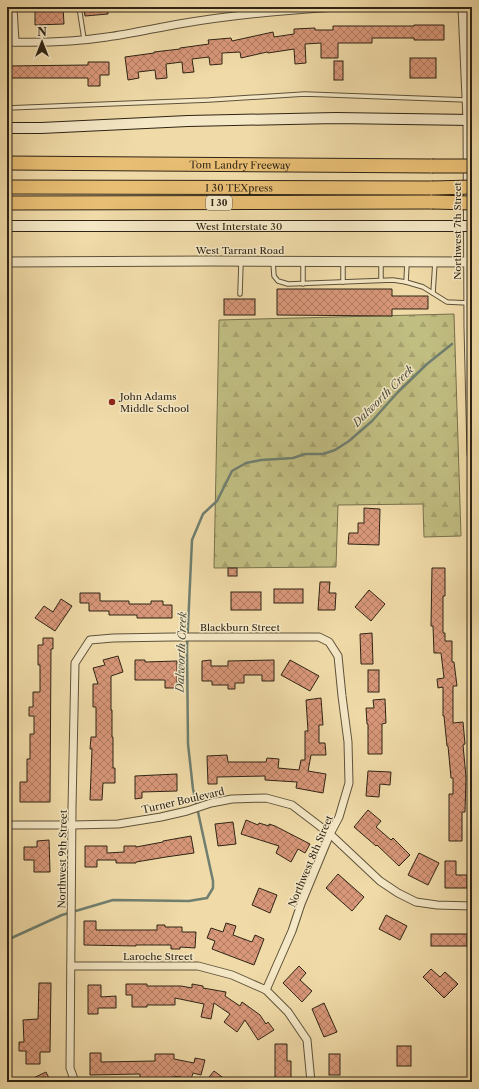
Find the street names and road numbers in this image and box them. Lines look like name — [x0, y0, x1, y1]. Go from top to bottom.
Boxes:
street label: Tom Landry Freeway — [189, 158, 291, 172]
street label: I 30 TEXpress — [205, 181, 273, 195]
street label: Northwest 7th Street — [451, 182, 464, 280]
road number: I 30 — [206, 196, 232, 210]
street label: West Interstate 30 — [195, 220, 282, 233]
street label: West Tarrant Road — [195, 244, 284, 257]
street label: Blackburn Street — [200, 621, 280, 634]
street label: Turner Boulevard — [141, 785, 226, 816]
street label: Northwest 9th Street — [55, 809, 70, 908]
street label: Northwest 8th Street — [285, 813, 336, 909]
street label: Laroche Street — [123, 950, 194, 963]

